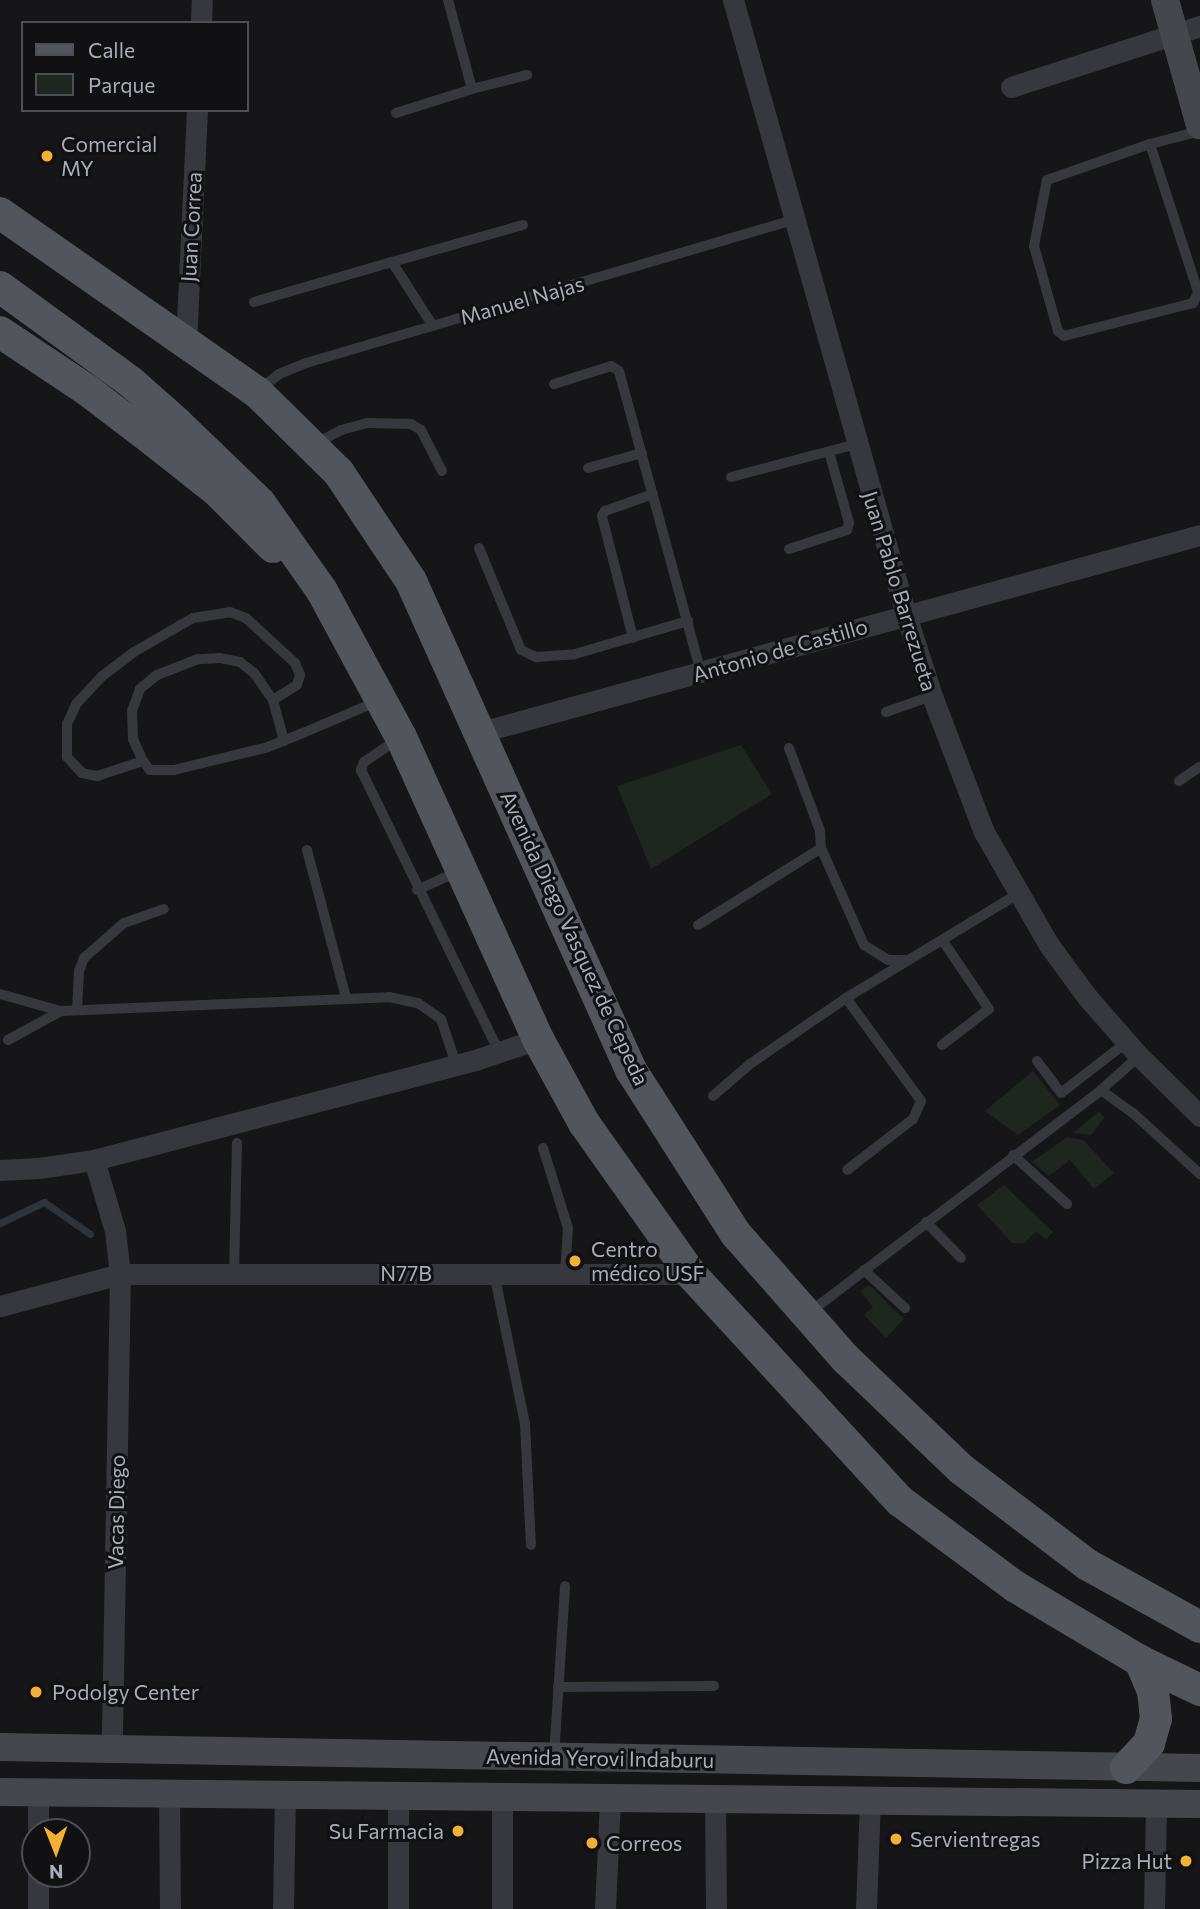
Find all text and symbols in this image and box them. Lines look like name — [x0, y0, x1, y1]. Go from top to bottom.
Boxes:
legend — [21, 21, 248, 112]
text: Calle — [88, 37, 135, 62]
text: Parque — [88, 72, 155, 97]
place label: Comercial MY — [61, 131, 157, 181]
marker: Comercial MY — [39, 148, 55, 164]
street label: Juan Correa — [176, 171, 206, 283]
street label: Manuel Najas — [457, 270, 587, 330]
street label: Juan Pablo Barrezueta — [858, 488, 942, 694]
street label: Antonio de Castillo — [690, 613, 870, 687]
street label: Avenida Diego Vasquez de Cepeda — [496, 787, 654, 1089]
place label: Centro médico USF — [591, 1236, 705, 1286]
marker: Centro médico USF — [565, 1251, 585, 1271]
street label: N77B — [380, 1260, 432, 1286]
street label: Vacas Diego — [102, 1454, 130, 1570]
place label: Podolgy Center — [52, 1679, 199, 1705]
marker: Podolgy Center — [26, 1682, 46, 1702]
street label: Avenida Yerovi Indaburu — [486, 1743, 714, 1773]
north arrow — [21, 1818, 91, 1888]
place label: Su Farmacia — [329, 1818, 444, 1844]
marker: Su Farmacia — [450, 1823, 466, 1839]
place label: Servientregas — [910, 1826, 1041, 1852]
place label: Correos — [606, 1830, 682, 1856]
marker: Servientregas — [888, 1831, 904, 1847]
marker: Correos — [584, 1835, 600, 1851]
place label: Pizza Hut — [1081, 1848, 1172, 1874]
marker: Pizza Hut — [1178, 1853, 1194, 1869]
text: N — [49, 1861, 64, 1884]

